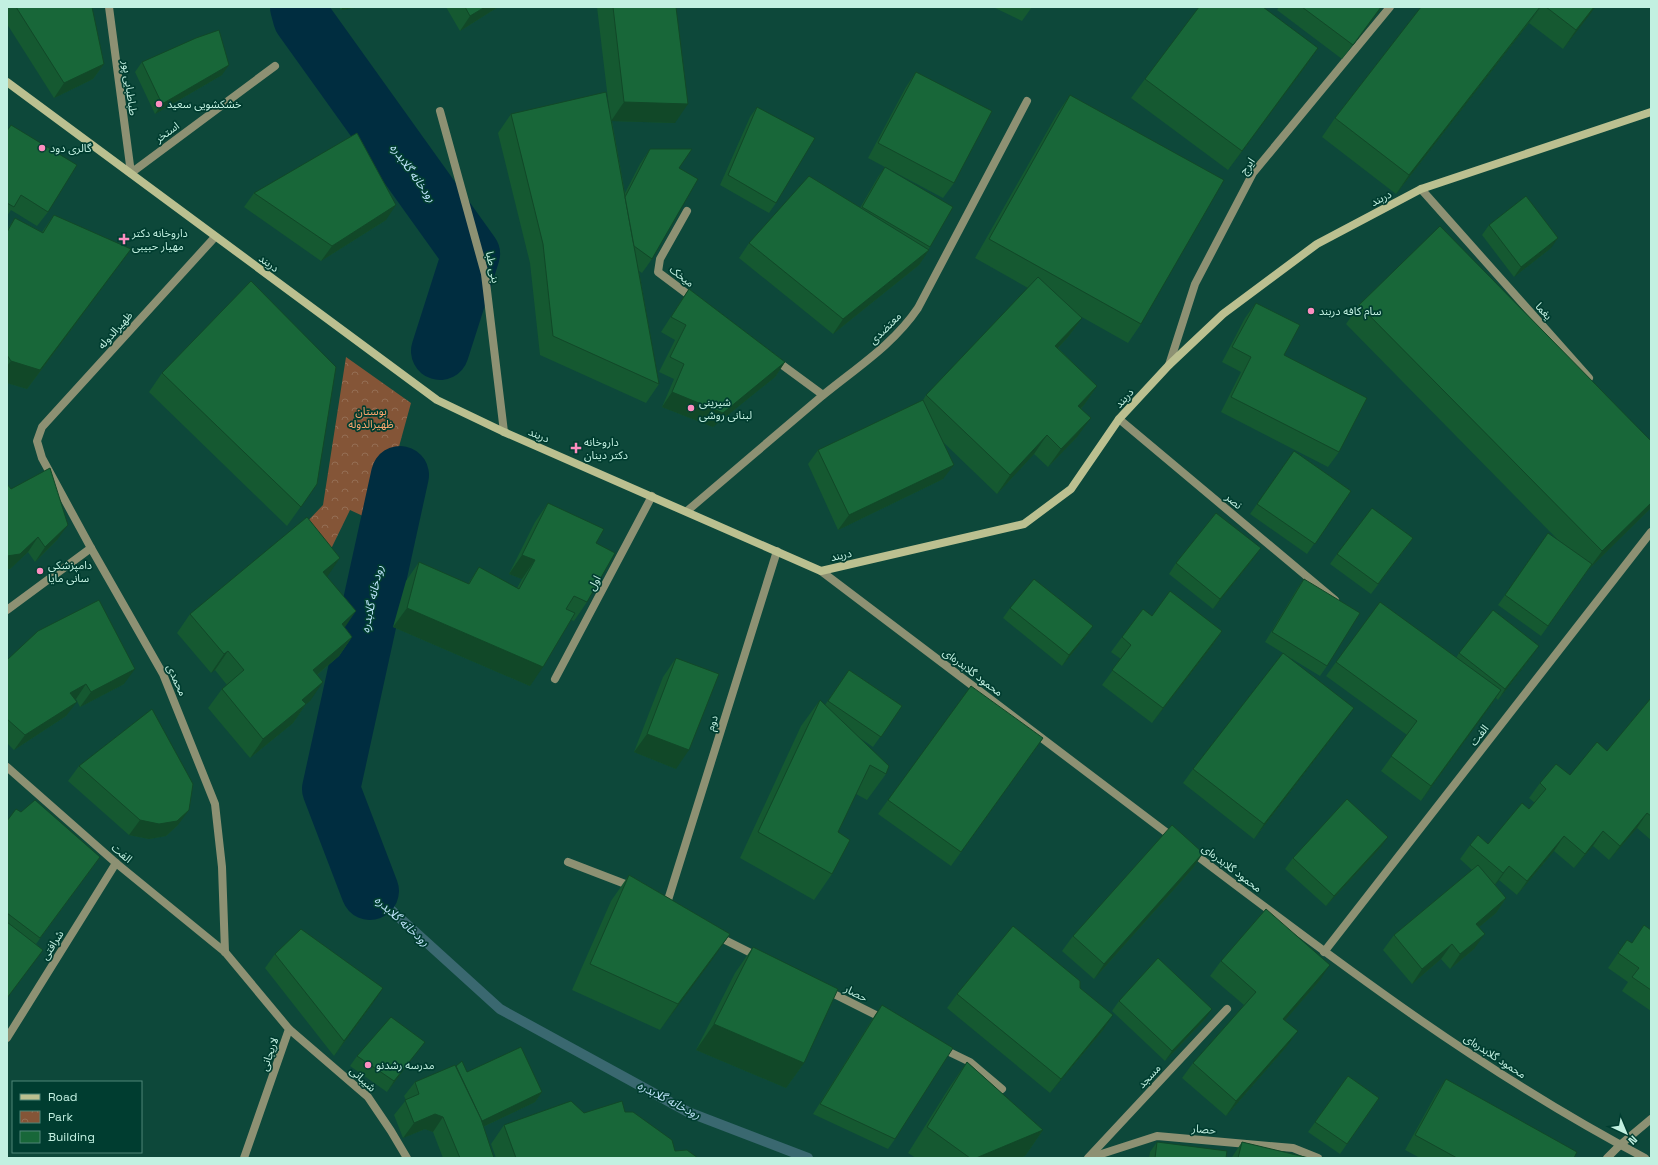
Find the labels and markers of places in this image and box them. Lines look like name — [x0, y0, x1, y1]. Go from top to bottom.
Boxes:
place label: خشکشویی سعید — [167, 97, 242, 111]
marker: خشکشویی سعید — [154, 99, 164, 109]
place label: گالری دود — [50, 141, 92, 155]
marker: گالری دود — [37, 143, 47, 153]
place label: داروخانه دکتر مهیار حبیبی — [131, 226, 188, 253]
marker: داروخانه دکتر مهیار حبیبی — [119, 234, 129, 244]
place label: سام کافه دربند — [1319, 304, 1382, 319]
marker: سام کافه دربند — [1306, 306, 1316, 316]
place label: شیرینی لبنانی روشی — [699, 395, 752, 422]
marker: شیرینی لبنانی روشی — [686, 403, 696, 413]
place label: داروخانه دکتر دینان — [584, 435, 628, 462]
marker: داروخانه دکتر دینان — [571, 443, 581, 453]
place label: دامپزشکی سانی مایا — [48, 558, 92, 585]
marker: دامپزشکی سانی مایا — [35, 566, 45, 576]
place label: مدرسه رشدنو — [376, 1058, 435, 1072]
marker: مدرسه رشدنو — [363, 1060, 373, 1070]

